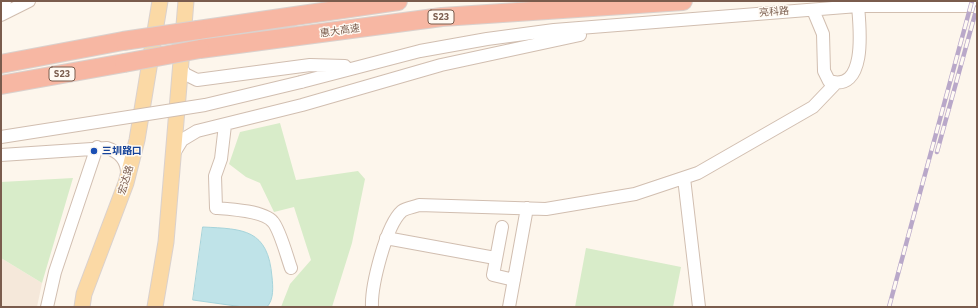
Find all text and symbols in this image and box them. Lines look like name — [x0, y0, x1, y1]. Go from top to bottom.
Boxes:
street label: 亮科路 — [759, 5, 789, 19]
road number: S23 — [428, 10, 454, 24]
street label: 惠大高速 — [319, 22, 361, 40]
road number: S23 — [49, 67, 75, 81]
place label: 三圳路口 — [102, 145, 142, 157]
marker: 三圳路口 — [89, 146, 99, 156]
street label: 宏达路 — [116, 164, 136, 196]

